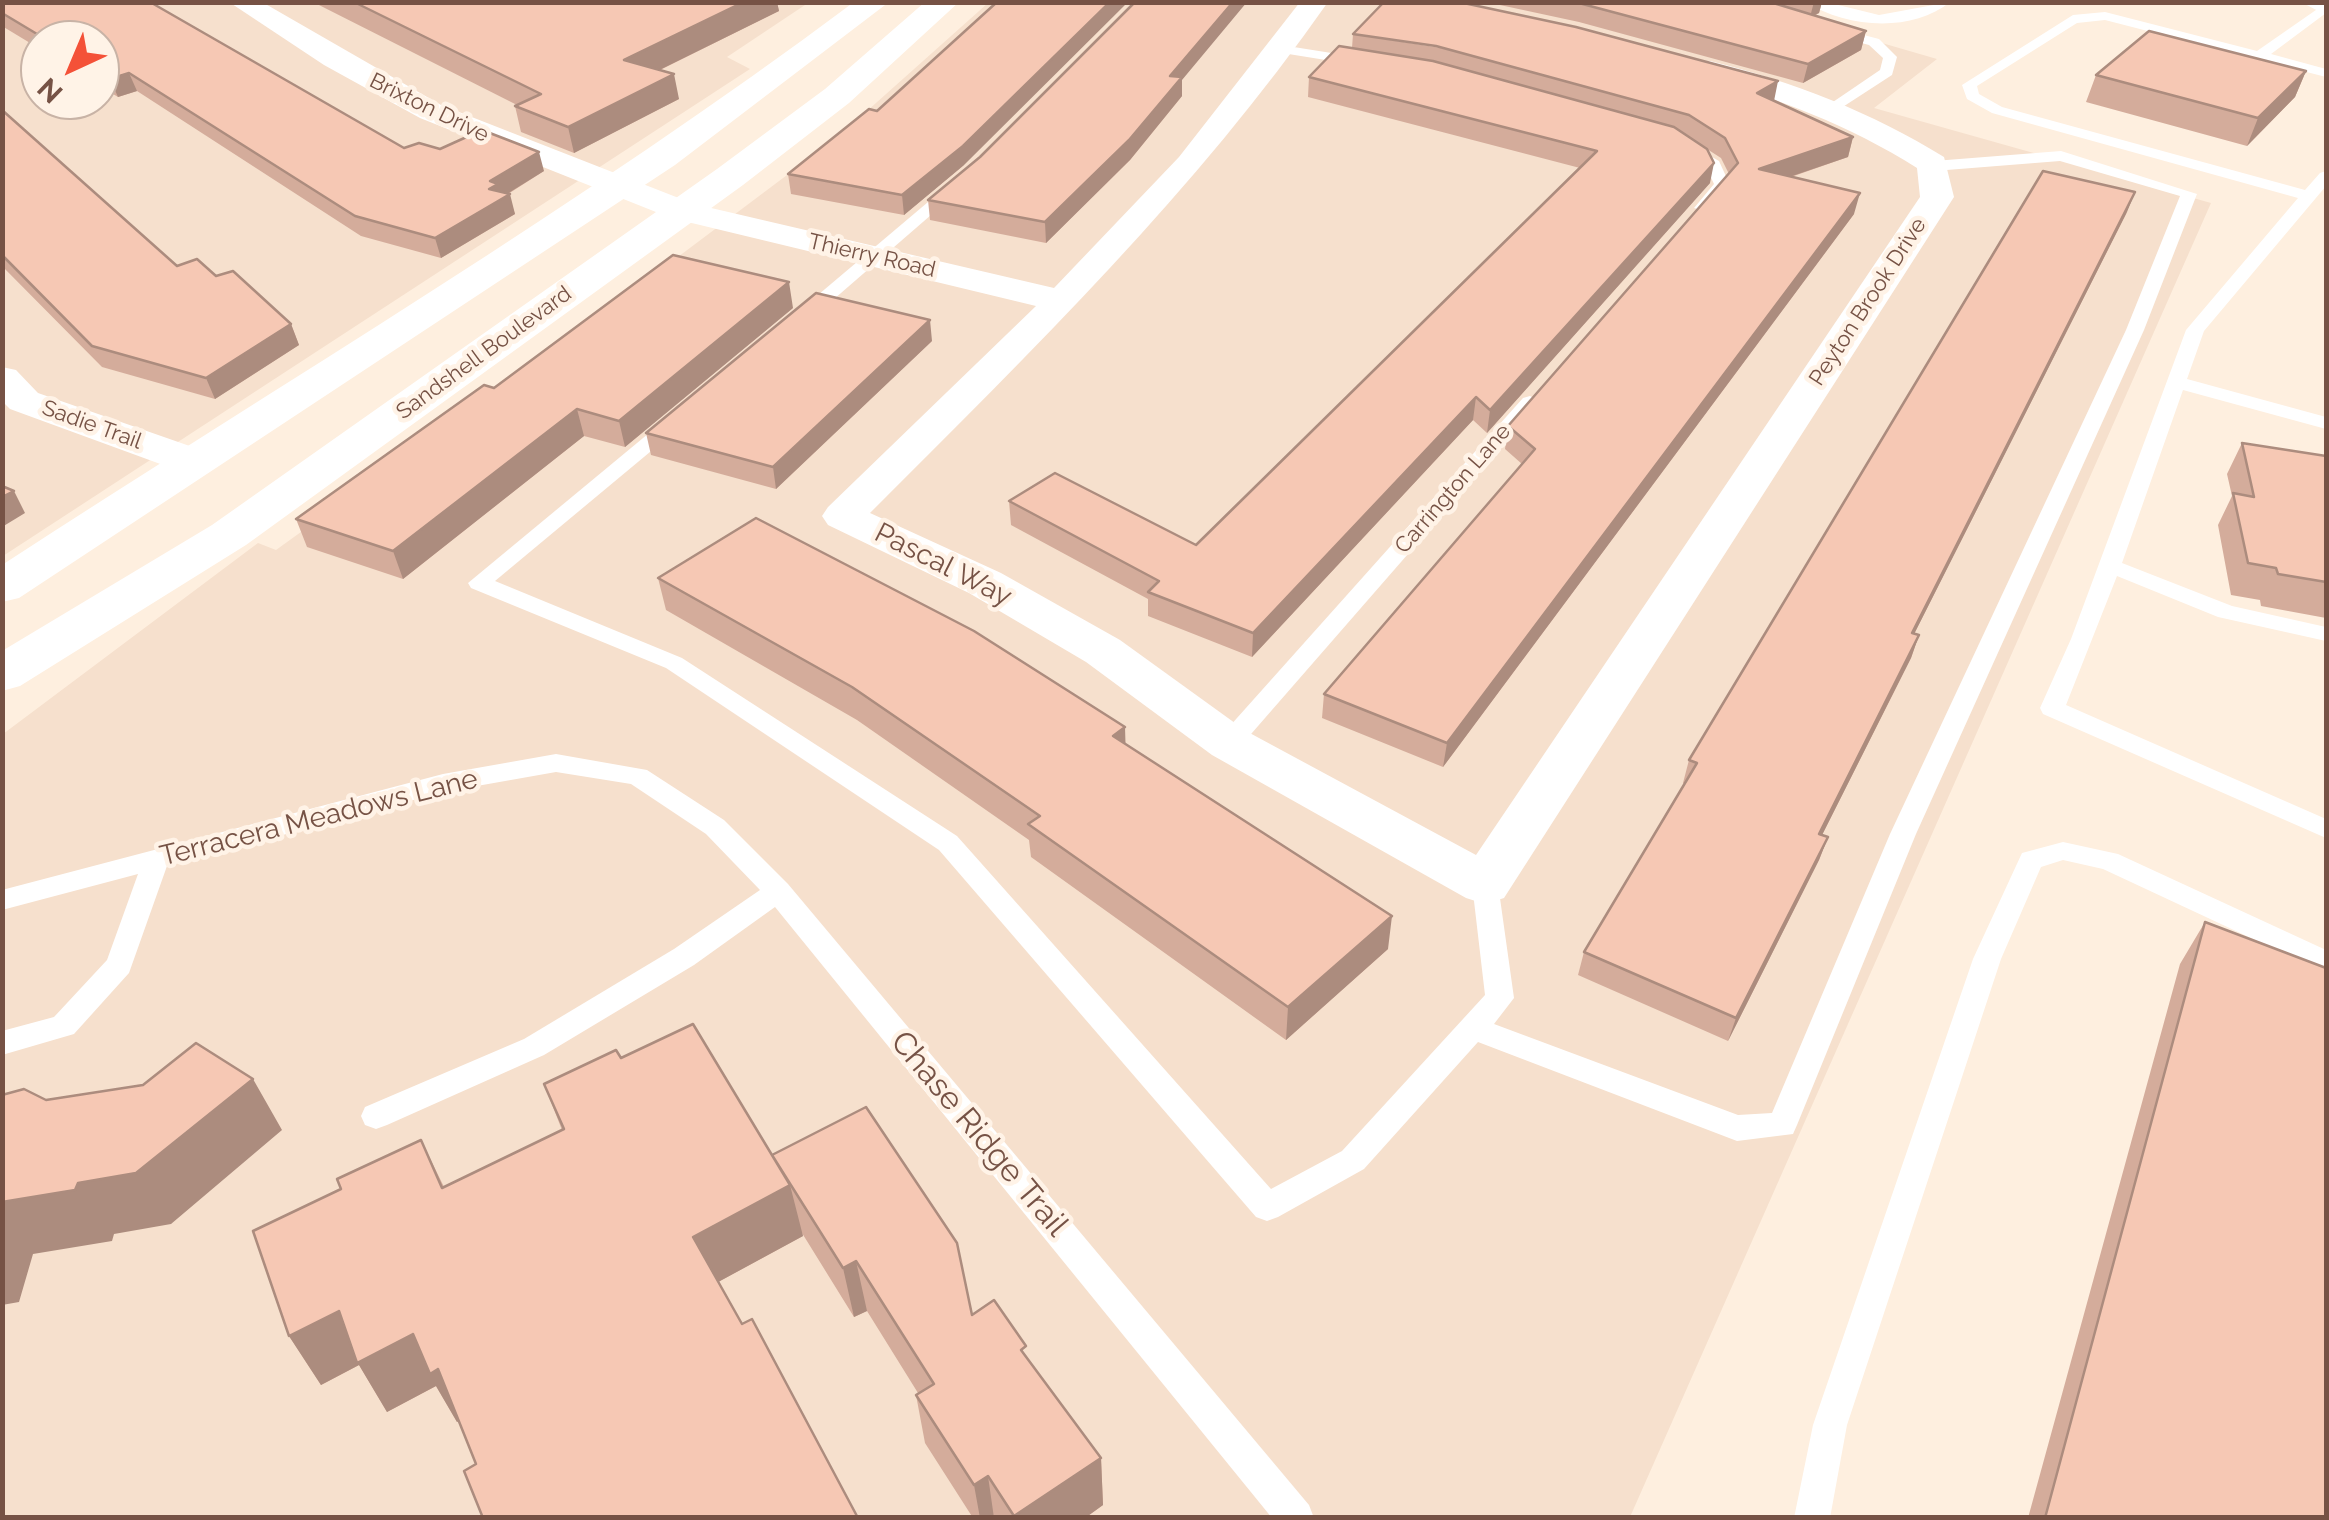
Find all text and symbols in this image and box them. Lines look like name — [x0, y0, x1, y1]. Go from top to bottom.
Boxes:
north arrow — [20, 20, 120, 120]
street label: Brixton Drive — [365, 68, 493, 148]
text: N — [31, 71, 69, 110]
street label: Peyton Brook Drive — [1804, 213, 1932, 391]
street label: Thierry Road — [806, 229, 938, 283]
street label: Sandshell Boulevard — [391, 281, 577, 425]
street label: Sadie Trail — [39, 395, 145, 455]
street label: Carrington Lane — [1390, 419, 1516, 559]
street label: Pascal Way — [869, 516, 1017, 614]
street label: Terracera Meadows Lane — [157, 762, 481, 874]
street label: Chase Ridge Trail — [882, 1024, 1076, 1244]

